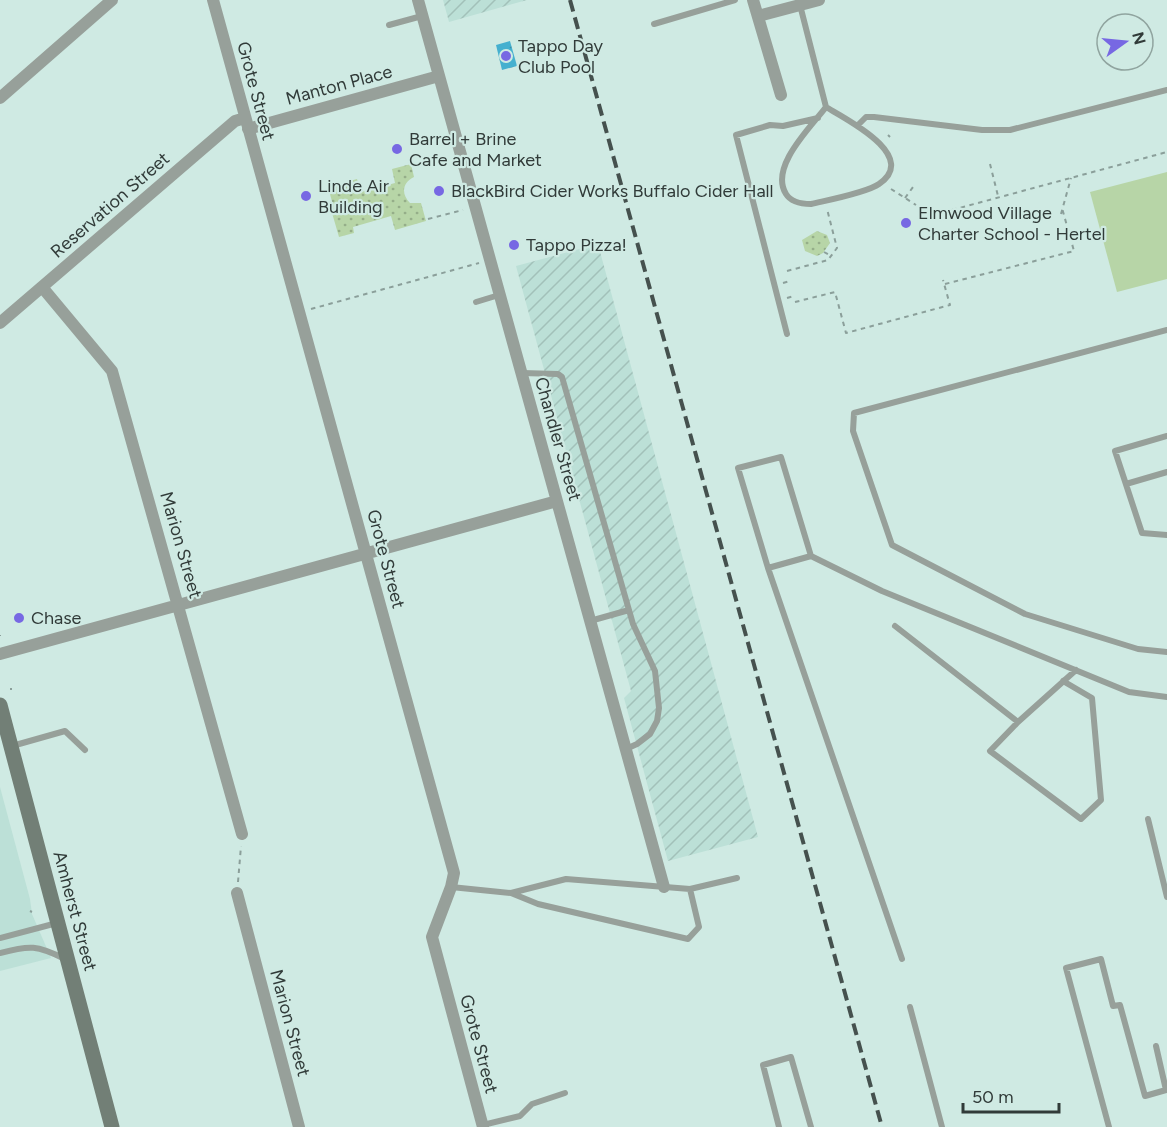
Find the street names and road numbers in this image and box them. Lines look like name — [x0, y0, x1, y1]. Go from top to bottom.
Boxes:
street label: Grote Street — [232, 39, 280, 143]
street label: Manton Place — [283, 60, 395, 110]
street label: Reservation Street — [46, 147, 174, 263]
street label: Chandler Street — [530, 375, 586, 504]
street label: Marion Street — [155, 489, 207, 601]
street label: Grote Street — [362, 507, 410, 611]
street label: Amherst Street — [48, 849, 102, 974]
street label: Marion Street — [265, 967, 315, 1079]
street label: Grote Street — [455, 992, 503, 1096]

